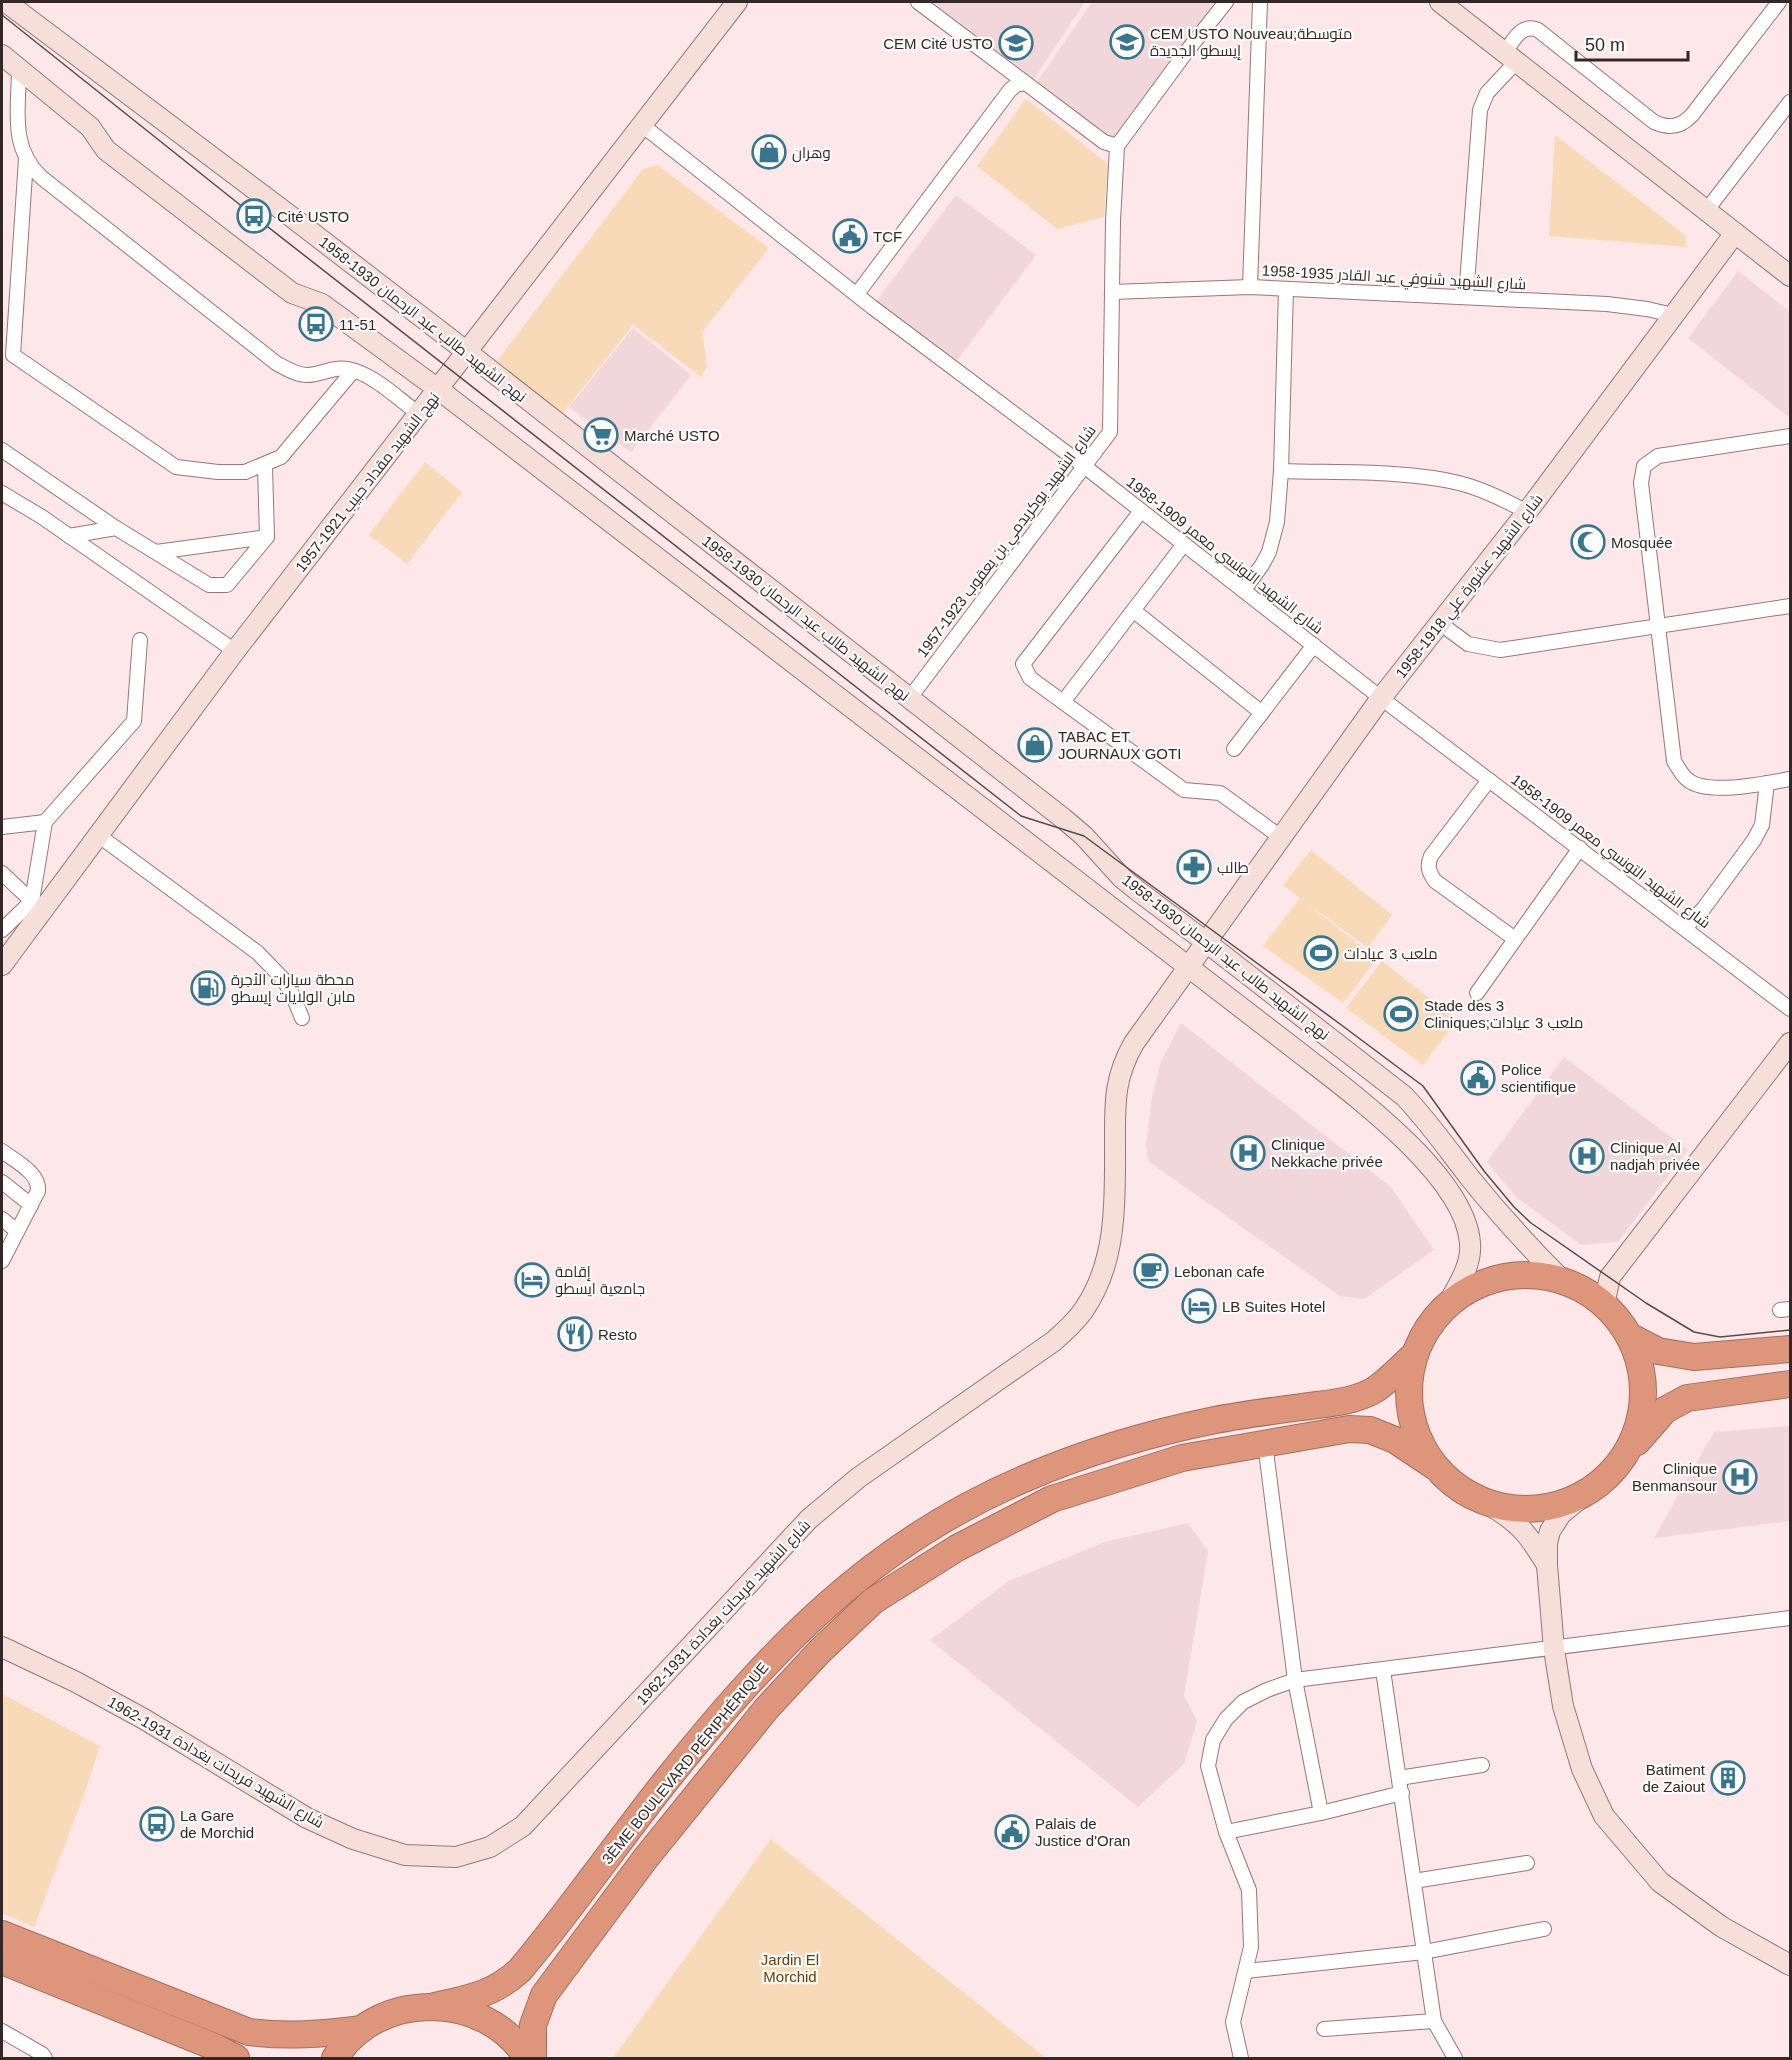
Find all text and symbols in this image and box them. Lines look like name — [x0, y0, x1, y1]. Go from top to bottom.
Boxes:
school or university icon: CEM USTO Nouveau;متوسطة إيسطو الجديدة — [1109, 24, 1145, 60]
scale bar — [1576, 24, 1688, 62]
school or university icon: CEM Cité USTO — [998, 25, 1034, 61]
place label: CEM USTO Nouveau;متوسطة إيسطو الجديدة — [1150, 25, 1352, 60]
place label: CEM Cité USTO — [883, 35, 993, 52]
text: 50 m — [1585, 35, 1625, 55]
shop icon: وهران — [751, 134, 787, 170]
place label: وهران — [792, 144, 831, 163]
bus stop icon: Cité USTO — [236, 198, 272, 234]
place label: Cité USTO — [277, 208, 349, 225]
public building icon: TCF — [832, 218, 868, 254]
place label: TCF — [873, 228, 902, 245]
street label: نهج الشهيد طالب عبد الرحمان 1930-1958 — [314, 233, 530, 408]
street label: شارع الشهيد شنوفي عبد القادر 1935-1958 — [1261, 262, 1527, 296]
bus stop icon: 11-51 — [298, 306, 334, 342]
place label: 11-51 — [339, 316, 376, 333]
street label: نهج الشهيد مقداد حبيب 1921-1957 — [292, 389, 445, 577]
supermarket icon: Marché USTO — [583, 417, 619, 453]
street label: شارع الشهيد بوكريدمي بن يعقوب 1923-1957 — [913, 422, 1102, 663]
place label: Marché USTO — [624, 427, 720, 444]
street label: شارع الشهيد التونسي معمر 1909-1958 — [1121, 473, 1327, 640]
street label: شارع الشهيد عشورة علي 1918-1958 — [1392, 491, 1549, 684]
mosque icon: Mosquée — [1570, 524, 1606, 560]
street label: نهج الشهيد طالب عبد الرحمان 1930-1958 — [697, 532, 913, 707]
place label: Mosquée — [1611, 534, 1673, 551]
shop icon: TABAC ET JOURNAUX GOTI — [1017, 727, 1053, 763]
place label: TABAC ET JOURNAUX GOTI — [1058, 728, 1181, 762]
street label: شارع الشهيد التونسي معمر 1909-1958 — [1506, 771, 1714, 935]
pharmacy icon: طالب — [1176, 849, 1212, 885]
place label: طالب — [1217, 859, 1249, 876]
street label: نهج الشهيد طالب عبد الرحمان 1930-1958 — [1117, 871, 1333, 1046]
sports icon: ملعب 3 عيادات — [1303, 935, 1339, 971]
place label: ملعب 3 عيادات — [1344, 945, 1438, 962]
fuel station icon: محطة سيارات الأجرة مابن الولايات إيسطو — [190, 970, 226, 1006]
place label: محطة سيارات الأجرة مابن الولايات إيسطو — [231, 971, 356, 1007]
sports icon: Stade des 3 Cliniques;ملعب 3 عيادات — [1383, 996, 1419, 1032]
place label: Stade des 3 Cliniques;ملعب 3 عيادات — [1424, 997, 1583, 1031]
public building icon: Police scientifique — [1460, 1060, 1496, 1096]
place label: Police scientifique — [1501, 1061, 1576, 1095]
hospital icon: Clinique Nekkache privée — [1230, 1135, 1266, 1171]
place label: Clinique Nekkache privée — [1271, 1136, 1383, 1170]
hospital icon: Clinique Al nadjah privée — [1569, 1138, 1605, 1174]
place label: Clinique Al nadjah privée — [1610, 1139, 1700, 1173]
cafe icon: Lebonan cafe — [1133, 1253, 1169, 1289]
hotel icon: إقامة جامعية ايسطو — [514, 1262, 550, 1298]
place label: إقامة جامعية ايسطو — [555, 1263, 645, 1298]
place label: Lebonan cafe — [1174, 1263, 1265, 1280]
hotel icon: LB Suites Hotel — [1181, 1288, 1217, 1324]
place label: LB Suites Hotel — [1222, 1298, 1325, 1315]
restaurant icon: Resto — [557, 1316, 593, 1352]
place label: Resto — [598, 1326, 637, 1343]
hospital icon: Clinique Benmansour — [1722, 1459, 1758, 1495]
place label: Clinique Benmansour — [1632, 1460, 1717, 1494]
street label: شارع الشهيد فريحات بغدادة 1931-1962 — [633, 1516, 816, 1710]
street label: 3ÈME BOULEVARD PÉRIPHÉRIQUE — [598, 1659, 772, 1867]
street label: شارع الشهيد فريحات بغدادة 1931-1962 — [103, 1693, 327, 1834]
building icon: Batiment de Zaiout — [1710, 1760, 1746, 1796]
place label: Batiment de Zaiout — [1642, 1761, 1706, 1795]
bus stop icon: La Gare de Morchid — [139, 1806, 175, 1842]
place label: La Gare de Morchid — [180, 1807, 254, 1841]
public building icon: Palais de Justice d'Oran — [994, 1814, 1030, 1850]
place label: Palais de Justice d'Oran — [1035, 1815, 1130, 1849]
park label: Jardin El Morchid — [761, 1951, 819, 1985]

